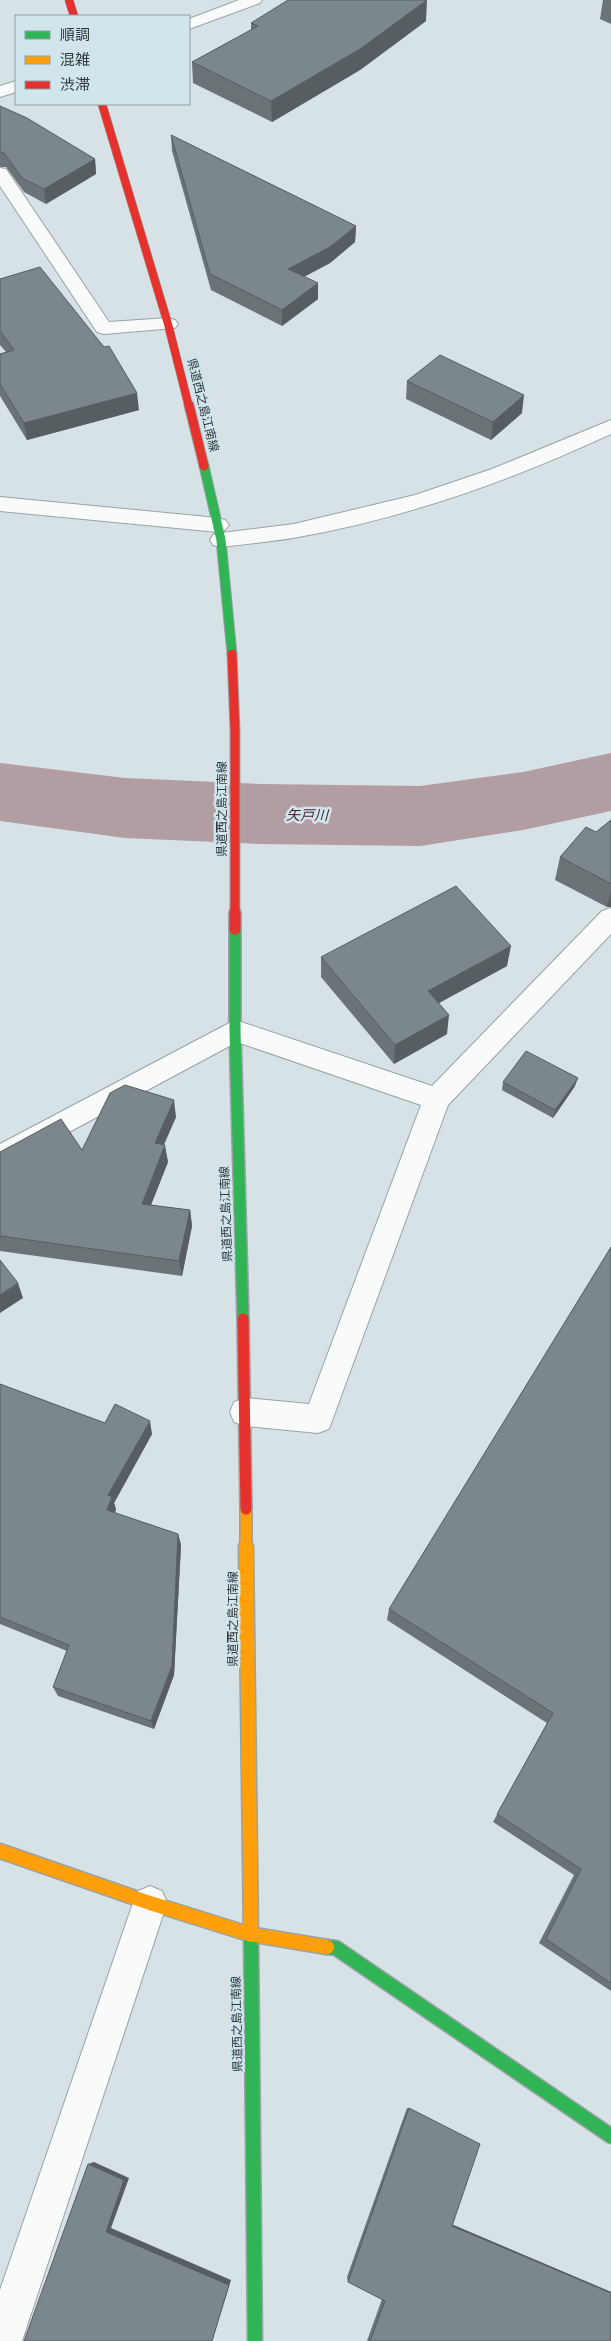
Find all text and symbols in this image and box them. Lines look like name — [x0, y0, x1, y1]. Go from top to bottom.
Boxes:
legend — [15, 15, 190, 105]
text: 順調 — [60, 25, 90, 43]
text: 混雑 — [60, 50, 90, 68]
text: 渋滞 — [60, 75, 90, 93]
street label: 県道西之島江南線 — [185, 356, 222, 453]
street label: 県道西之島江南線 — [214, 761, 229, 857]
water label: 矢戸川 — [286, 806, 330, 823]
street label: 県道西之島江南線 — [216, 1166, 235, 1262]
street label: 県道西之島江南線 — [225, 1571, 240, 1667]
street label: 県道西之島江南線 — [228, 1976, 245, 2072]

